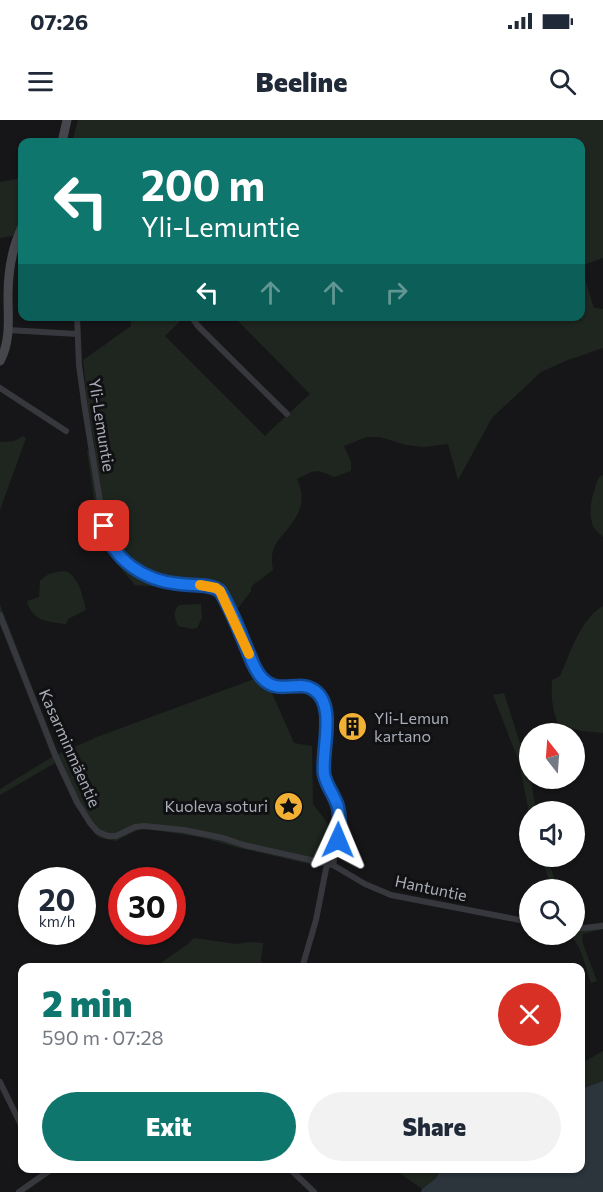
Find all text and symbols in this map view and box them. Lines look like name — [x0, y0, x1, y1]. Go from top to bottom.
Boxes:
text: 07:26 — [30, 8, 88, 35]
icon: menu — [24, 65, 57, 98]
text: Beeline — [256, 65, 347, 98]
icon: search — [546, 65, 579, 98]
text: 200 m — [141, 158, 265, 210]
icon: left — [42, 162, 120, 240]
text: Yli-Lemuntie — [141, 210, 300, 243]
icon: left — [191, 276, 224, 309]
icon: ahead — [254, 276, 287, 309]
icon: ahead — [317, 276, 350, 309]
icon: right — [380, 276, 413, 309]
street label: Yli-Lemuntie — [86, 377, 119, 473]
pin — [78, 500, 129, 551]
icon: arrive — [87, 509, 120, 542]
street label: Kasarminmäentie — [36, 686, 105, 810]
place label: Yli-Lemun kartano — [374, 708, 449, 745]
building icon: Yli-Lemun kartano — [337, 711, 369, 743]
north arrow — [519, 723, 585, 789]
map controls — [519, 723, 585, 945]
place icon: Kuoleva soturi — [273, 790, 305, 822]
place label: Kuoleva soturi — [164, 796, 268, 815]
button: sound — [519, 801, 585, 867]
position arrow — [306, 808, 370, 872]
speed limit sign: 30 — [108, 867, 186, 945]
street label: Hantuntie — [393, 871, 469, 904]
button: search — [519, 879, 585, 945]
text: 20 — [39, 880, 75, 917]
text: km/h — [39, 912, 75, 930]
text: 2 min — [42, 980, 132, 1024]
button: close — [498, 983, 561, 1046]
text: 590 m · 07:28 — [42, 1025, 164, 1049]
button: Exit — [42, 1092, 296, 1161]
button: Share — [308, 1092, 561, 1161]

